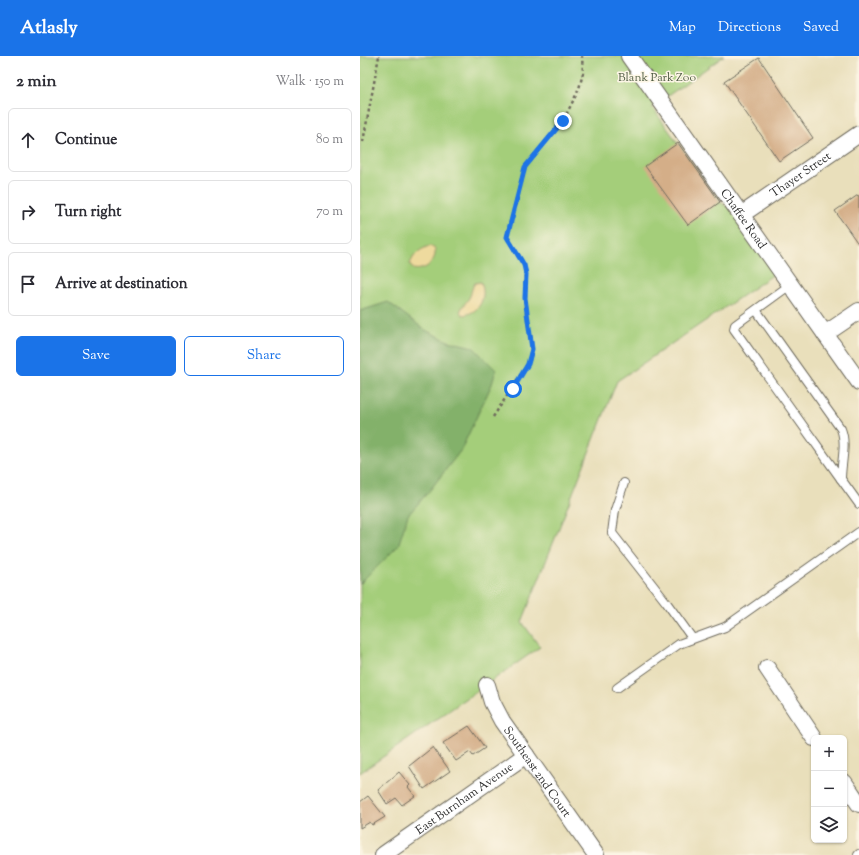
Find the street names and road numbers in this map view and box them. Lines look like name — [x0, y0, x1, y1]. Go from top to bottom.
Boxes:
street label: Thayer Street — [767, 148, 835, 202]
street label: Chaffee Road — [715, 185, 771, 253]
street label: Southeast 2nd Court — [498, 723, 575, 821]
street label: East Burnham Avenue — [412, 758, 518, 840]

